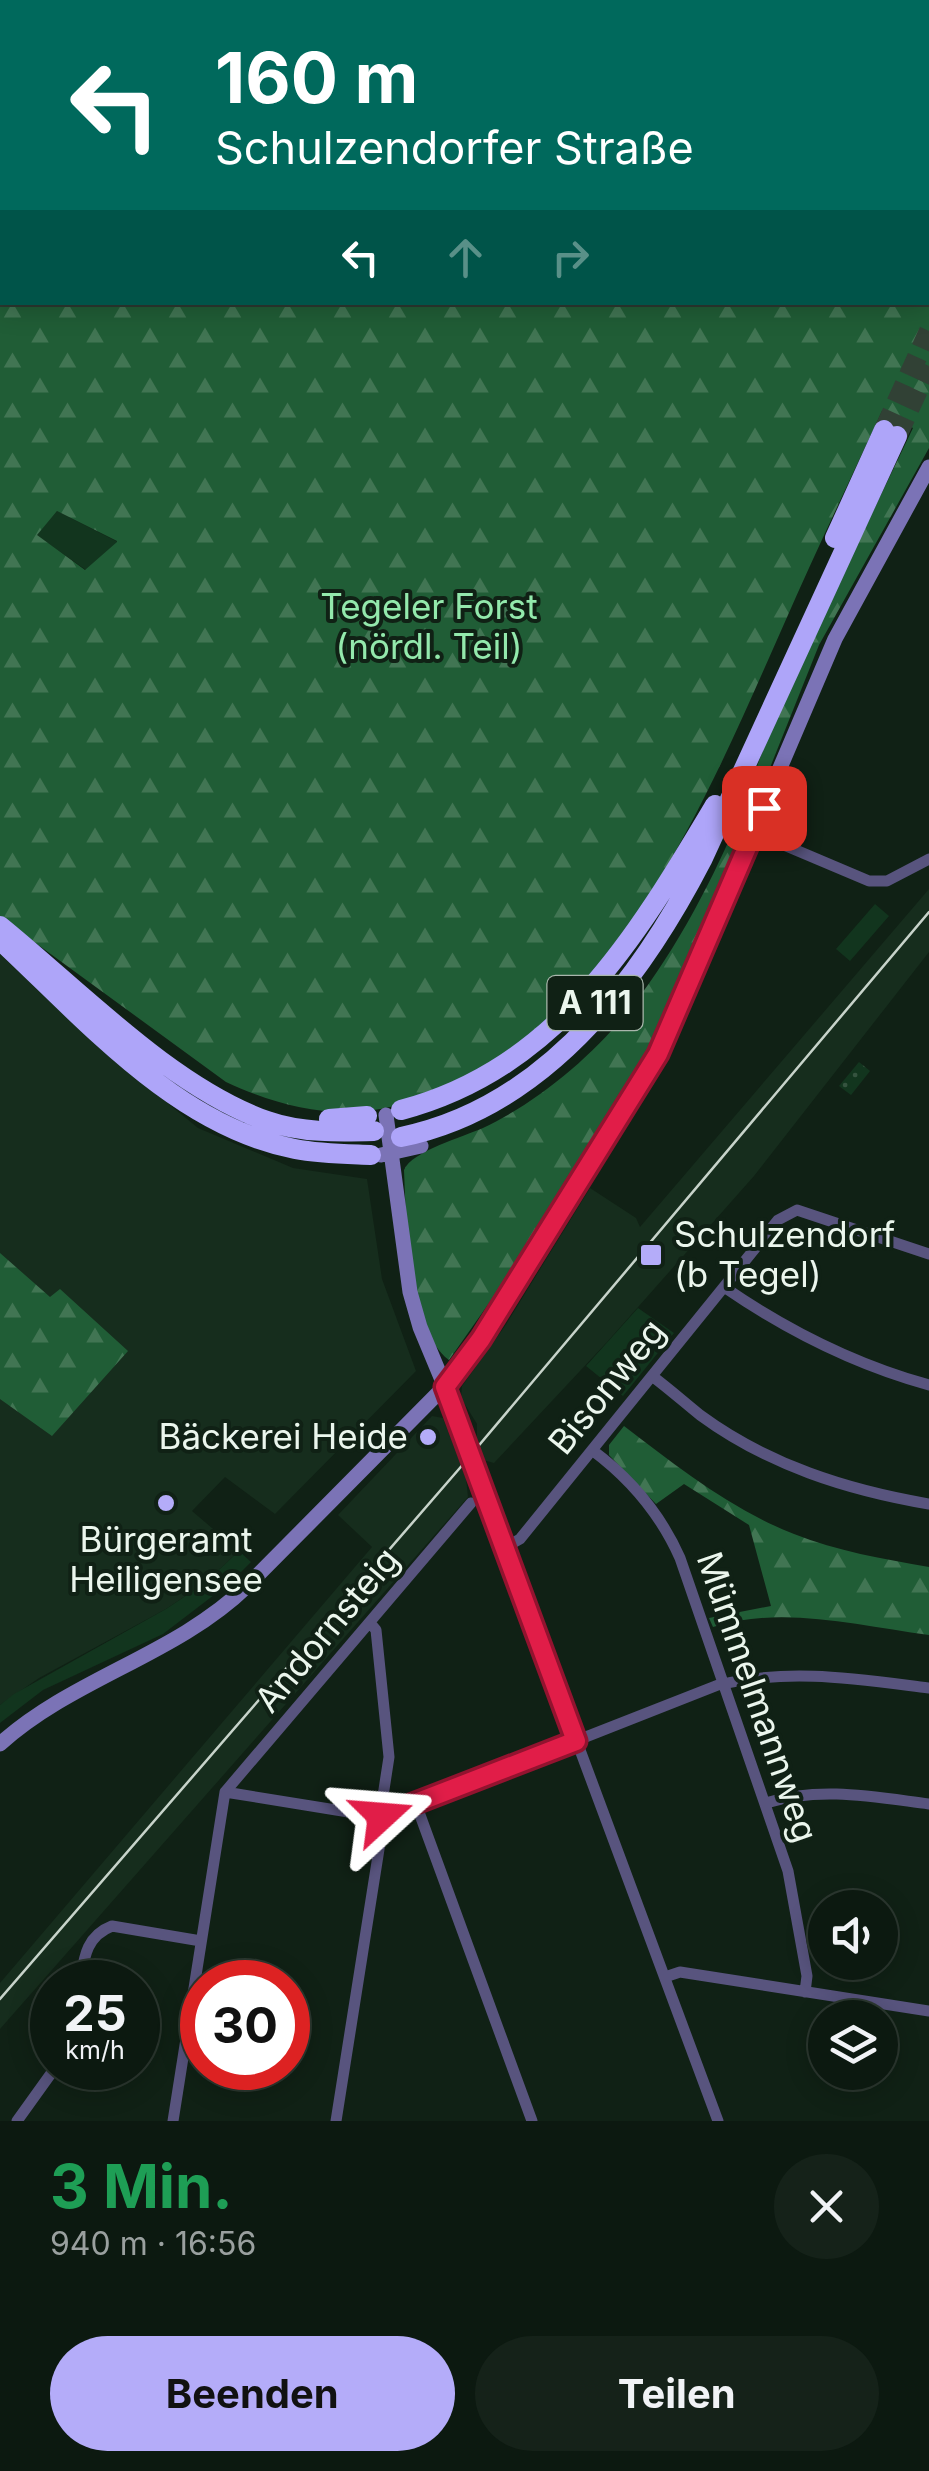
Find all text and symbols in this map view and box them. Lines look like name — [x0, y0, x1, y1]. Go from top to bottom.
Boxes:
text: 160 m — [215, 35, 418, 120]
icon: left — [50, 40, 180, 170]
text: Schulzendorfer Straße — [215, 120, 694, 175]
icon: left — [333, 230, 388, 285]
icon: ahead — [438, 230, 493, 285]
icon: right — [543, 230, 598, 285]
park label: Tegeler Forst (nördl. Teil) — [320, 585, 538, 667]
pin — [722, 766, 807, 851]
icon: arrive — [737, 781, 792, 836]
road number: A 111 — [548, 976, 642, 1030]
place label: Schulzendorf (b Tegel) — [674, 1213, 895, 1295]
marker: Schulzendorf (b Tegel) — [638, 1242, 664, 1268]
street label: Bisonweg — [539, 1310, 673, 1462]
place label: Bäckerei Heide — [159, 1415, 408, 1457]
marker: Bäckerei Heide — [417, 1426, 439, 1448]
marker: Bürgeramt Heiligensee — [155, 1492, 177, 1514]
place label: Bürgeramt Heiligensee — [69, 1518, 263, 1600]
street label: Andornsteig — [245, 1539, 407, 1720]
street label: Mümmelmannweg — [689, 1546, 827, 1847]
position arrow — [330, 1764, 434, 1868]
map controls — [808, 1890, 898, 2090]
button: sound — [808, 1890, 898, 1980]
speed limit sign: 30 — [180, 1960, 310, 2090]
text: 25 — [63, 1983, 127, 2043]
button: layers — [808, 2000, 898, 2090]
text: km/h — [65, 2035, 125, 2065]
text: 3 Min. — [50, 2150, 233, 2222]
button: close — [774, 2154, 879, 2259]
text: 940 m · 16:56 — [50, 2224, 256, 2263]
button: Beenden — [50, 2336, 455, 2451]
button: Teilen — [475, 2336, 879, 2451]

